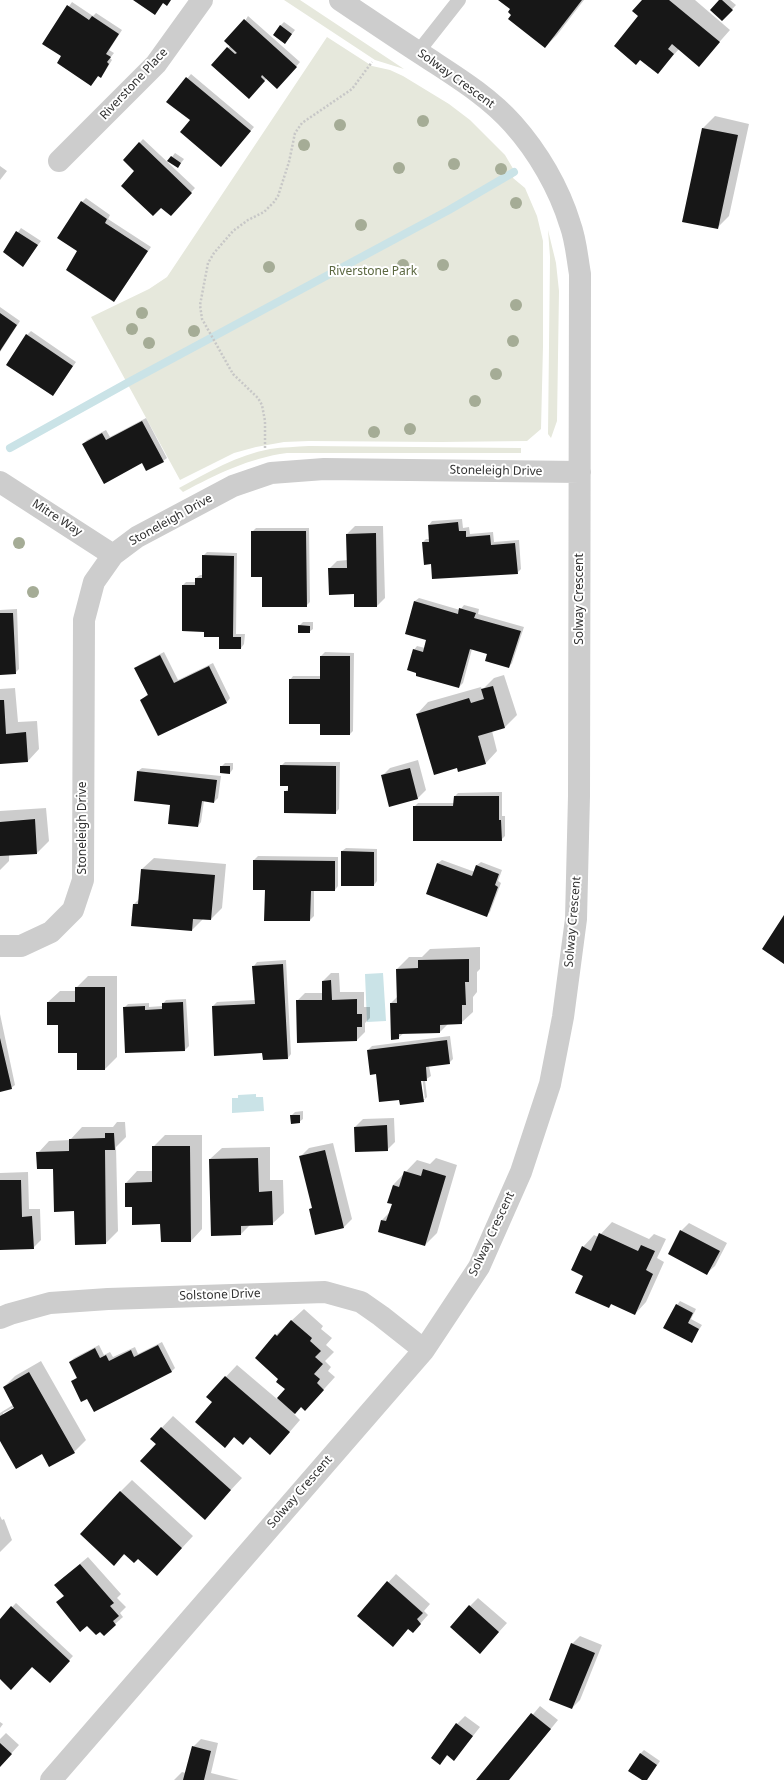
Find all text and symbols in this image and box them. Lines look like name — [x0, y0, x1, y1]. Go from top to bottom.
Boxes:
street label: Riverstone Place — [97, 45, 171, 123]
street label: Solway Crescent — [415, 46, 497, 112]
park label: Riverstone Park — [329, 265, 417, 279]
street label: Stoneleigh Drive — [449, 463, 543, 479]
street label: Stoneleigh Drive — [127, 491, 215, 549]
street label: Mitre Way — [29, 497, 85, 539]
street label: Solway Crescent — [573, 553, 587, 645]
street label: Stoneleigh Drive — [76, 782, 90, 874]
street label: Solway Crescent — [562, 876, 584, 968]
street label: Solway Crescent — [466, 1190, 518, 1278]
street label: Solstone Drive — [179, 1286, 261, 1304]
street label: Solway Crescent — [265, 1453, 335, 1531]

